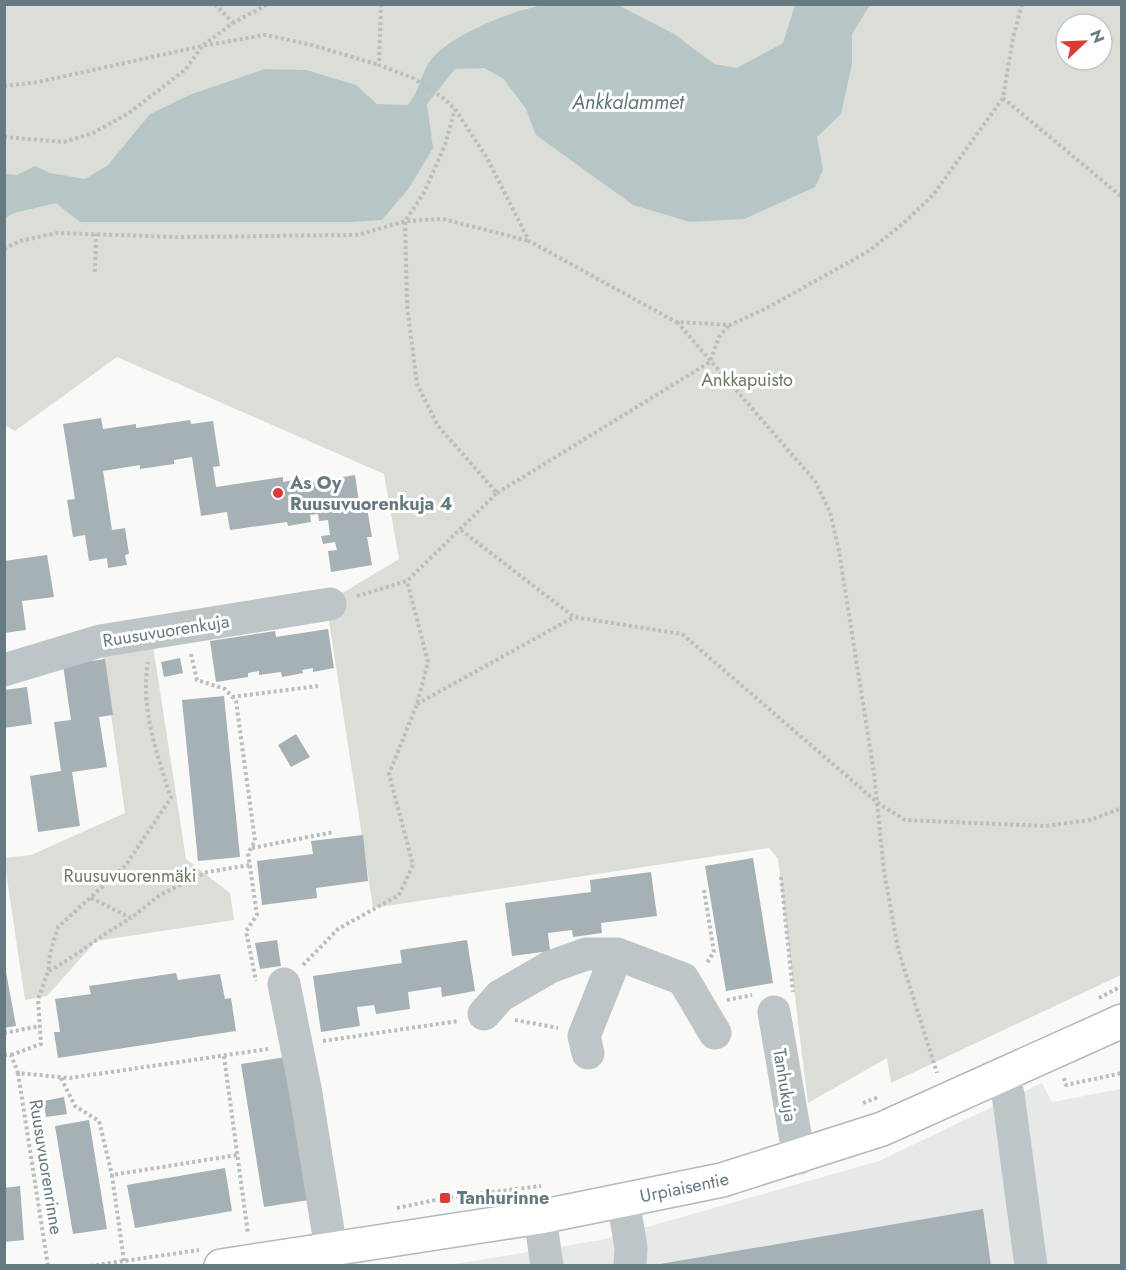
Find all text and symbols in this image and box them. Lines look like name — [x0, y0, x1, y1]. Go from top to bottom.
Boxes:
north arrow — [1054, 12, 1114, 72]
text: N — [1084, 26, 1110, 47]
water label: Ankkalammet — [571, 88, 685, 117]
park label: Ankkapuisto — [701, 367, 793, 393]
place label: As Oy Ruusuvuorenkuja 4 — [289, 470, 452, 517]
marker: As Oy Ruusuvuorenkuja 4 — [271, 486, 285, 500]
street label: Ruusuvuorenkuja — [101, 608, 231, 654]
park label: Ruusuvuorenmäki — [64, 863, 196, 889]
street label: Tanhukuja — [766, 1046, 804, 1124]
street label: Ruusuvuorenrinne — [22, 1098, 70, 1236]
street label: Urpiaisentie — [638, 1166, 732, 1209]
place label: Tanhurinne — [457, 1185, 549, 1211]
marker: Tanhurinne — [438, 1191, 452, 1205]

